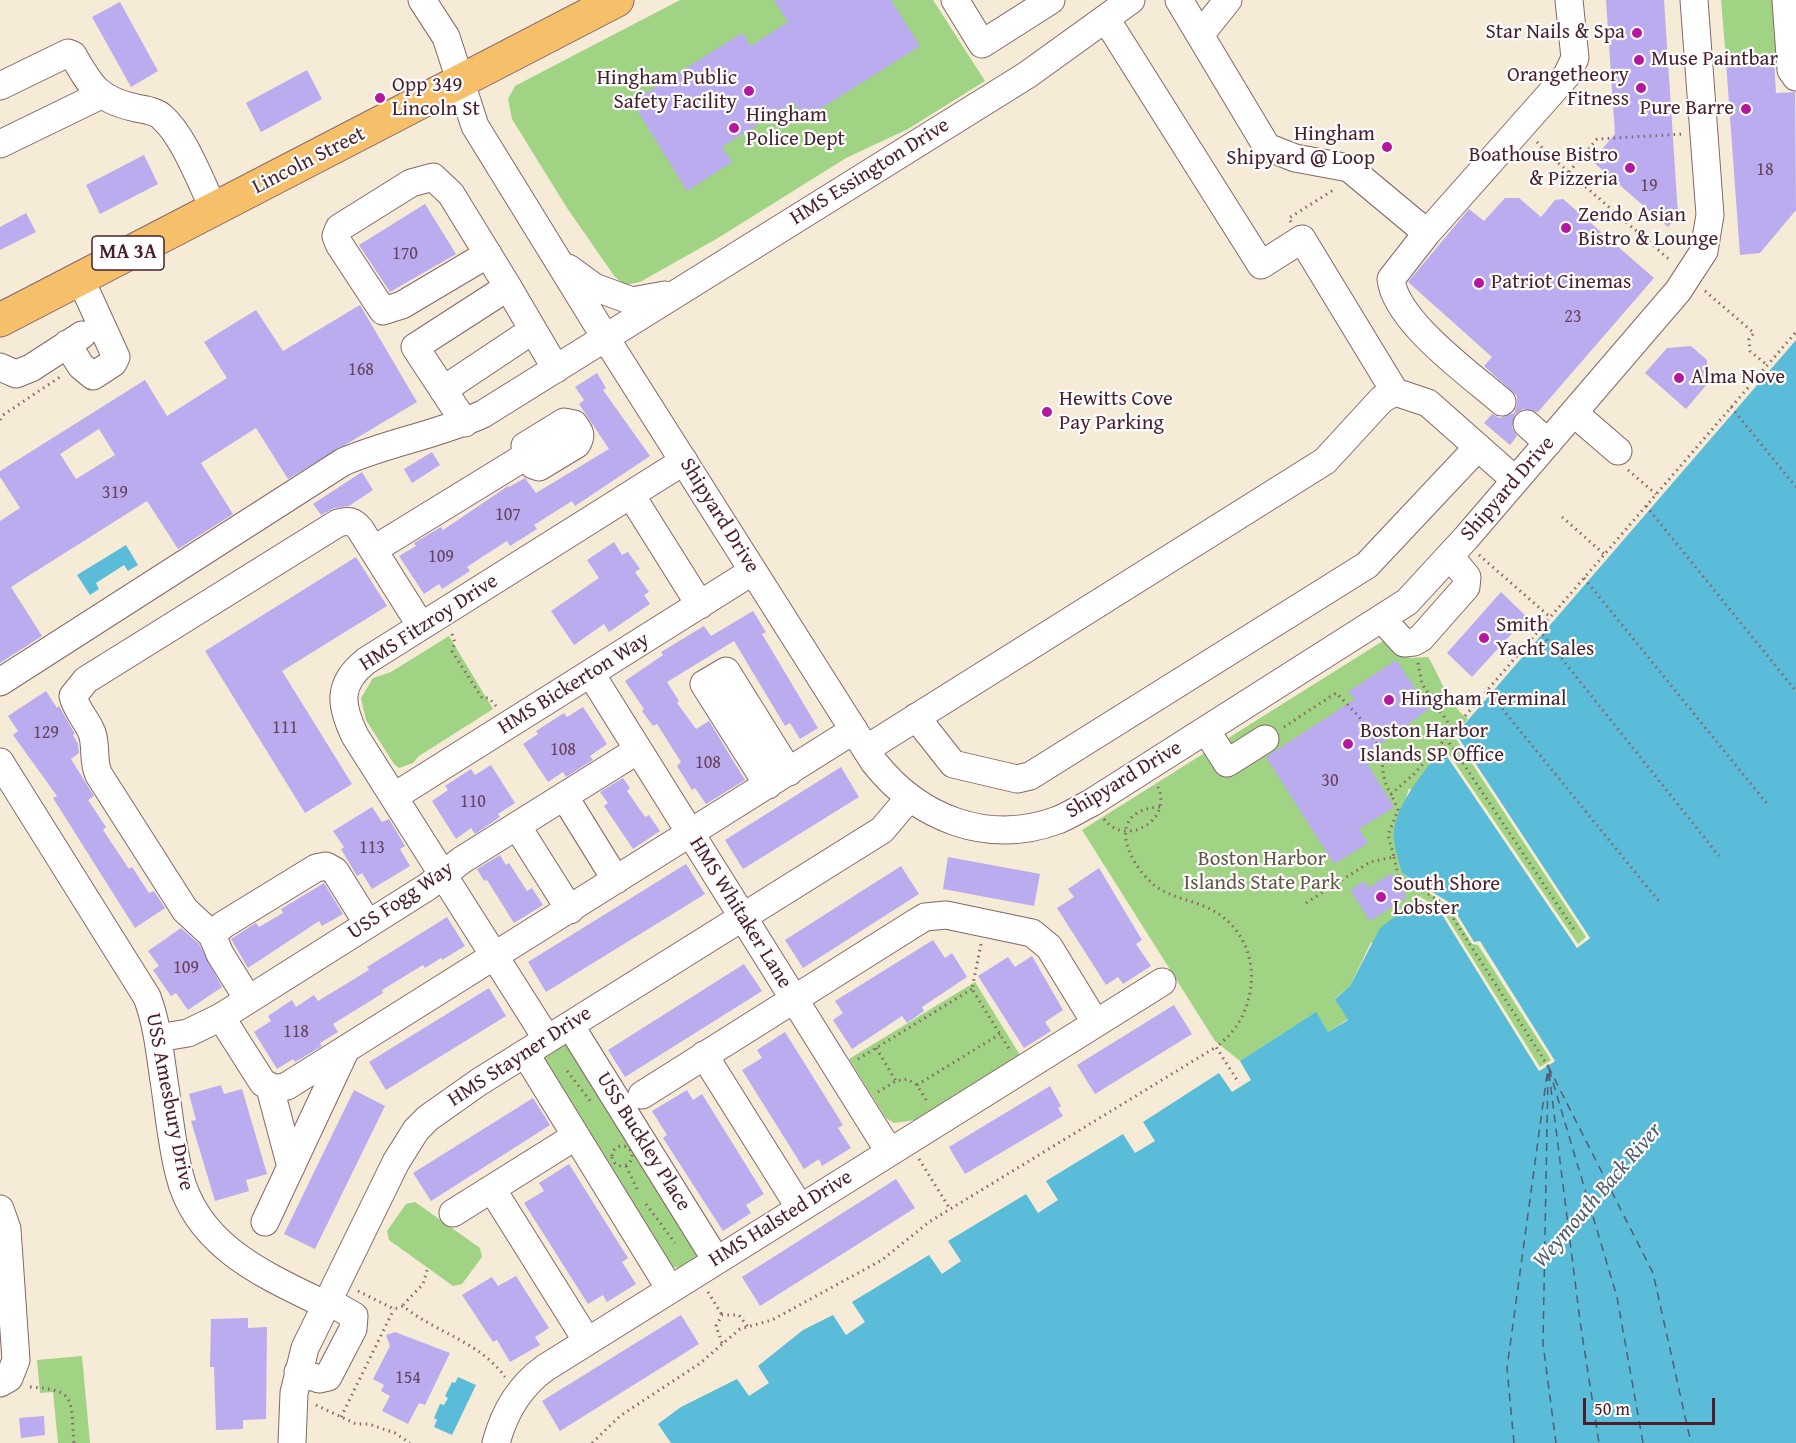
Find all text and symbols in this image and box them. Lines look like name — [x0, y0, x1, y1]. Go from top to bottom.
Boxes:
place label: Star Nails & Spa — [1485, 20, 1625, 46]
marker: Star Nails & Spa — [1630, 26, 1644, 40]
place label: Muse Paintbar — [1651, 47, 1778, 73]
marker: Muse Paintbar — [1632, 53, 1646, 67]
place label: Orangetheory Fitness — [1507, 63, 1629, 113]
place label: Hingham Public Safety Facility — [597, 66, 737, 116]
place label: Opp 349 Lincoln St — [392, 73, 480, 123]
marker: Orangetheory Fitness — [1634, 81, 1648, 95]
marker: Hingham Public Safety Facility — [742, 84, 756, 98]
marker: Opp 349 Lincoln St — [373, 91, 387, 105]
place label: Pure Barre — [1640, 96, 1734, 122]
marker: Pure Barre — [1739, 102, 1753, 116]
place label: Hingham Police Dept — [746, 103, 845, 153]
street label: HMS Essington Drive — [786, 113, 954, 231]
marker: Hingham Police Dept — [727, 121, 741, 135]
street label: Lincoln Street — [248, 122, 370, 200]
place label: Hingham Shipyard @ Loop — [1226, 122, 1375, 172]
marker: Hingham Shipyard @ Loop — [1380, 140, 1394, 154]
place label: Boathouse Bistro & Pizzeria — [1469, 143, 1618, 193]
house number: 18 — [1756, 159, 1774, 181]
marker: Boathouse Bistro & Pizzeria — [1623, 161, 1637, 175]
house number: 19 — [1640, 175, 1658, 197]
place label: Zendo Asian Bistro & Lounge — [1578, 203, 1718, 253]
marker: Zendo Asian Bistro & Lounge — [1559, 221, 1573, 235]
road number: MA 3A — [92, 236, 164, 270]
house number: 170 — [392, 243, 418, 265]
place label: Patriot Cinemas — [1491, 270, 1631, 296]
marker: Patriot Cinemas — [1472, 276, 1486, 290]
house number: 23 — [1564, 306, 1582, 328]
house number: 168 — [348, 359, 374, 381]
place label: Alma Nove — [1691, 365, 1785, 391]
marker: Alma Nove — [1672, 371, 1686, 385]
place label: Hewitts Cove Pay Parking — [1059, 387, 1173, 437]
marker: Hewitts Cove Pay Parking — [1040, 405, 1054, 419]
street label: Shipyard Drive — [1456, 431, 1560, 547]
street label: Shipyard Drive — [674, 454, 764, 578]
house number: 319 — [102, 482, 128, 504]
house number: 107 — [495, 504, 521, 526]
house number: 109 — [428, 546, 454, 568]
street label: HMS Fitzroy Drive — [355, 569, 503, 677]
place label: Smith Yacht Sales — [1496, 613, 1594, 663]
street label: HMS Bickerton Way — [494, 627, 654, 741]
marker: Smith Yacht Sales — [1477, 631, 1491, 645]
place label: Hingham Terminal — [1401, 687, 1567, 713]
marker: Hingham Terminal — [1382, 693, 1396, 707]
house number: 111 — [272, 717, 298, 739]
place label: Boston Harbor Islands SP Office — [1360, 719, 1504, 769]
house number: 129 — [33, 722, 59, 744]
street label: Shipyard Drive — [1061, 736, 1187, 824]
marker: Boston Harbor Islands SP Office — [1341, 737, 1355, 751]
house number: 108 — [550, 739, 576, 761]
house number: 108 — [695, 752, 721, 774]
house number: 30 — [1321, 770, 1339, 792]
house number: 110 — [460, 791, 486, 813]
street label: HMS Whitaker Lane — [683, 833, 797, 993]
house number: 113 — [359, 837, 385, 859]
park label: Boston Harbor Islands State Park — [1184, 847, 1340, 897]
street label: USS Fogg Way — [343, 856, 459, 946]
place label: South Shore Lobster — [1393, 872, 1500, 922]
marker: South Shore Lobster — [1374, 890, 1388, 904]
house number: 109 — [173, 957, 199, 979]
street label: HMS Stayner Drive — [443, 1001, 597, 1113]
street label: USS Amesbury Drive — [139, 1011, 199, 1193]
house number: 118 — [283, 1021, 309, 1043]
street label: USS Buckley Place — [590, 1068, 696, 1216]
water label: Weymouth Back River — [1528, 1118, 1668, 1274]
street label: HMS Halsted Drive — [705, 1165, 857, 1273]
house number: 154 — [395, 1367, 421, 1389]
scale bar — [1586, 1386, 1718, 1424]
text: 50 m — [1594, 1395, 1630, 1422]

